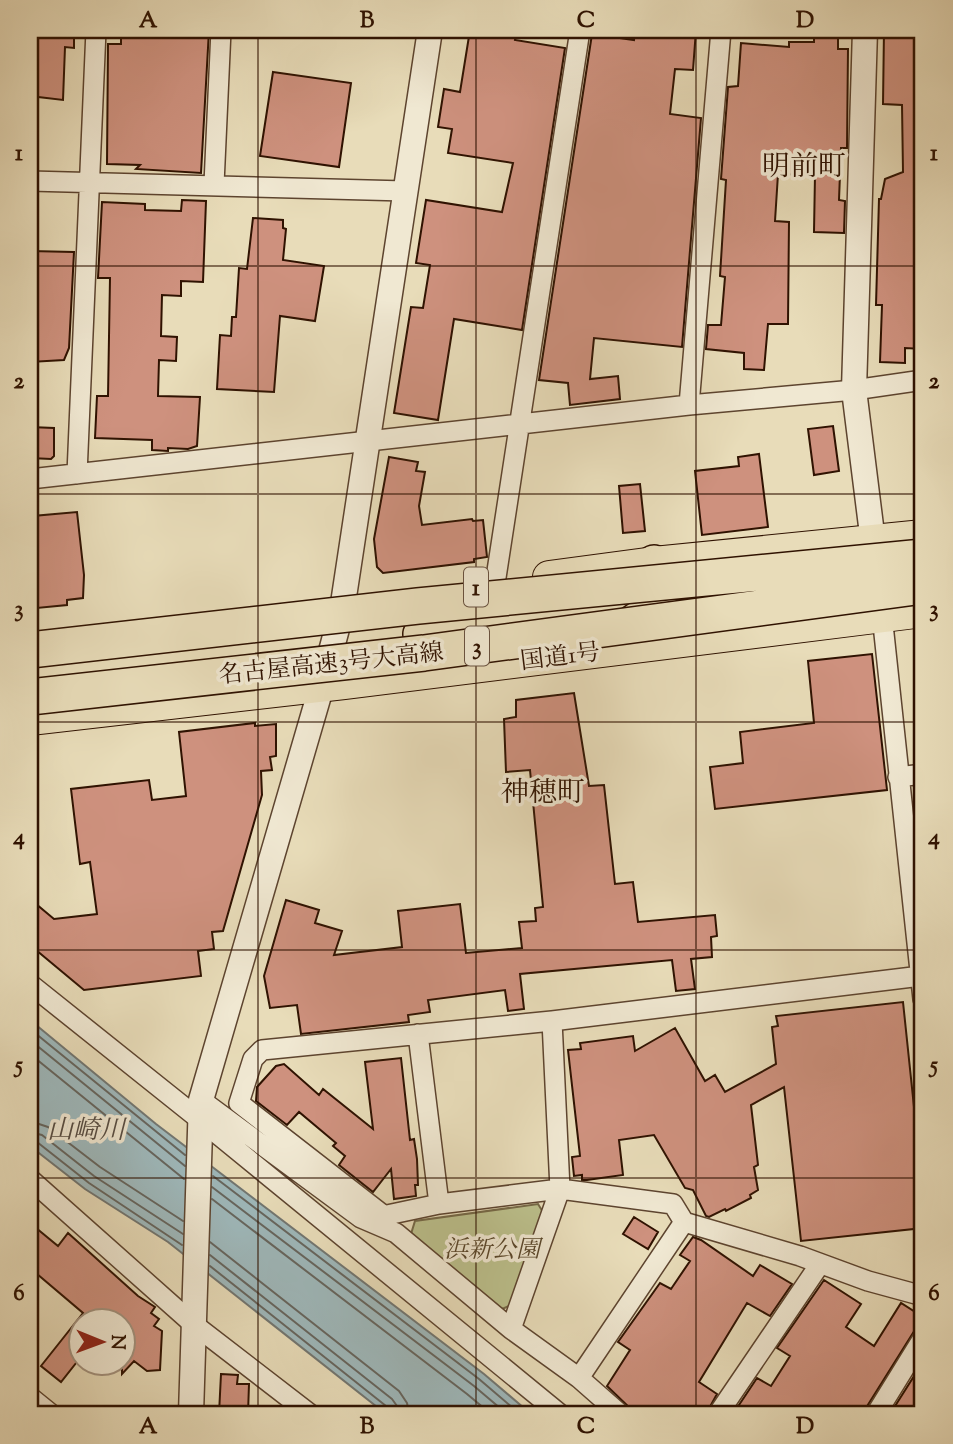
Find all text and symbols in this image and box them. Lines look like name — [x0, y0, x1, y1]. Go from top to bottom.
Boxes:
text: A — [139, 5, 158, 38]
text: B — [360, 5, 375, 38]
text: C — [577, 5, 595, 38]
text: D — [796, 5, 814, 38]
text: 1 — [15, 138, 23, 171]
text: 1 — [930, 138, 938, 171]
district label: 明前町 — [762, 148, 846, 188]
text: 2 — [14, 366, 25, 399]
text: 2 — [929, 366, 940, 399]
road number: 1 — [464, 568, 488, 607]
text: 3 — [14, 594, 24, 627]
text: 3 — [929, 594, 939, 627]
road number: 3 — [465, 626, 489, 666]
street label: 名古屋高速3号大高線 — [217, 636, 445, 694]
street label: 国道1号 — [518, 636, 602, 680]
district label: 神穂町 — [501, 774, 585, 814]
text: 4 — [12, 822, 25, 855]
text: 4 — [927, 822, 940, 855]
text: 5 — [13, 1050, 23, 1083]
text: 5 — [928, 1050, 938, 1083]
water label: 山崎川 — [47, 1113, 128, 1150]
park label: 浜新公園 — [444, 1234, 544, 1268]
text: 6 — [13, 1278, 25, 1311]
text: 6 — [928, 1278, 940, 1311]
north arrow — [66, 1308, 136, 1378]
text: N — [103, 1334, 130, 1350]
text: A — [139, 1411, 158, 1444]
text: B — [360, 1411, 375, 1444]
text: C — [577, 1411, 595, 1444]
text: D — [796, 1411, 814, 1444]

